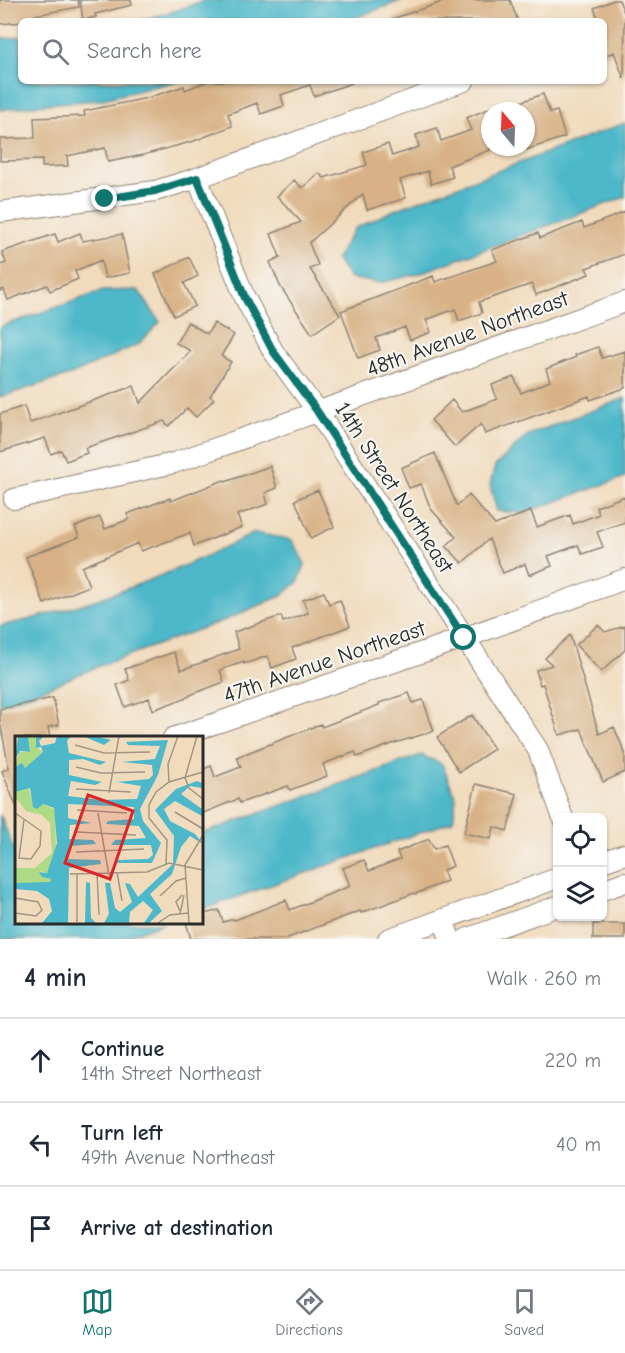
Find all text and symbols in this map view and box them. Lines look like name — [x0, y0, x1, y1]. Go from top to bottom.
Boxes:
search box — [18, 18, 607, 84]
icon: search — [39, 35, 72, 68]
text: Search here — [87, 38, 202, 64]
north arrow — [481, 102, 535, 156]
route end — [91, 185, 117, 211]
street label: 48th Avenue Northeast — [363, 285, 572, 382]
street label: 14th Street Northeast — [329, 397, 459, 578]
street label: 47th Avenue Northeast — [220, 615, 429, 709]
route start — [450, 624, 476, 650]
inset map — [15, 736, 202, 924]
map controls — [553, 813, 607, 921]
button: locate — [553, 813, 607, 867]
button: layers — [553, 867, 607, 921]
text: 4 min — [24, 963, 87, 993]
text: Walk · 260 m — [487, 967, 601, 990]
text: Continue — [81, 1036, 164, 1062]
icon: ahead — [24, 1044, 57, 1077]
text: 220 m — [545, 1049, 601, 1072]
text: 14th Street Northeast — [81, 1062, 261, 1085]
text: Turn left — [81, 1120, 163, 1146]
icon: left — [24, 1128, 57, 1161]
text: 40 m — [556, 1133, 601, 1156]
text: 49th Avenue Northeast — [81, 1146, 275, 1169]
icon: arrive — [24, 1212, 57, 1245]
text: Arrive at destination — [81, 1215, 273, 1241]
tab: Map — [81, 1285, 114, 1339]
tab: Directions — [275, 1285, 343, 1339]
tab: Saved — [504, 1285, 544, 1339]

